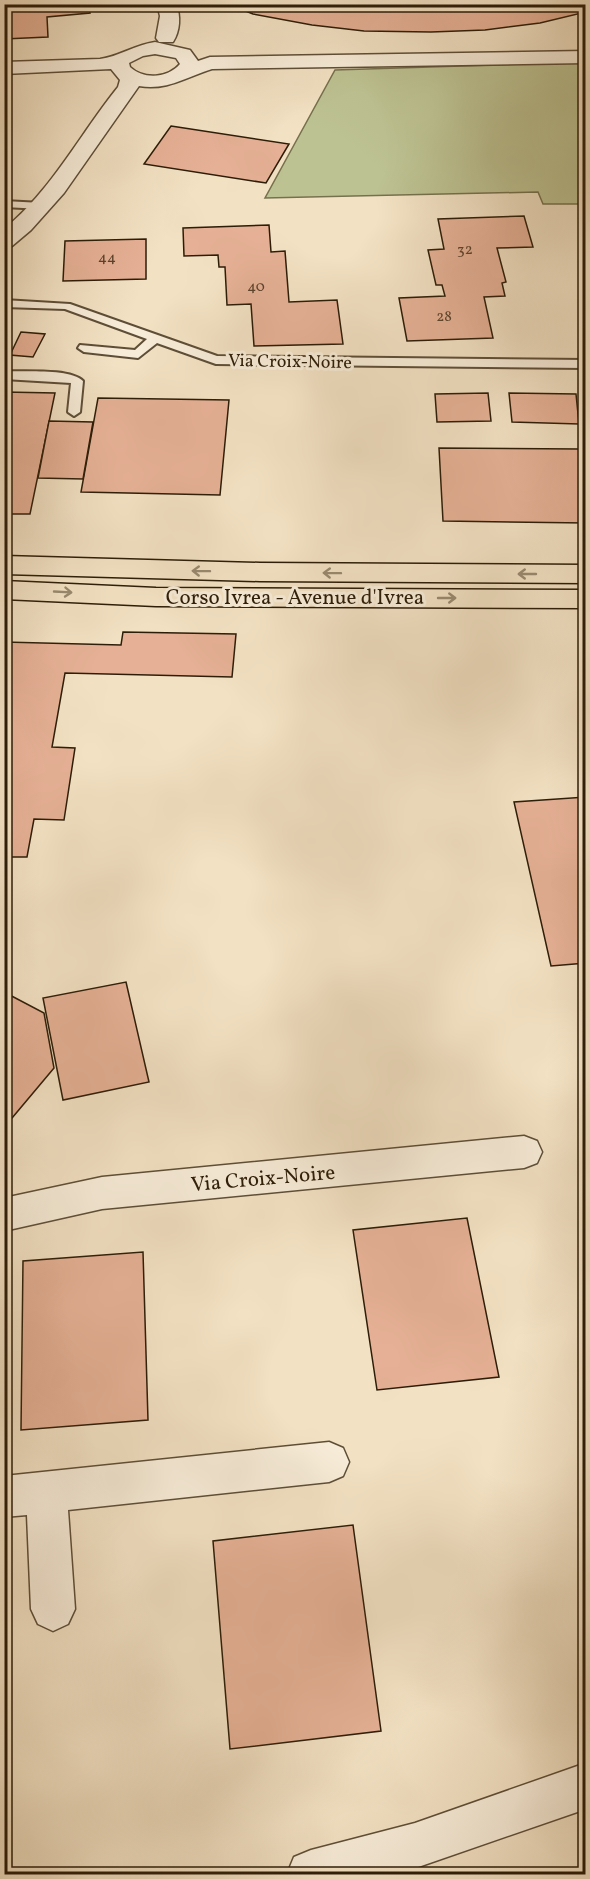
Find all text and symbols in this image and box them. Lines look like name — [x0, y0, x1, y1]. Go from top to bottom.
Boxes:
house number: 32 — [457, 240, 473, 261]
house number: 44 — [98, 248, 116, 269]
house number: 40 — [247, 277, 265, 298]
house number: 28 — [436, 307, 452, 328]
street label: Via Croix-Noire — [228, 349, 352, 376]
one-way arrow — [192, 565, 212, 577]
one-way arrow — [323, 567, 343, 579]
one-way arrow — [518, 568, 538, 580]
street label: Corso Ivrea - Avenue d'Ivrea — [166, 584, 424, 613]
one-way arrow — [52, 587, 72, 598]
one-way arrow — [436, 592, 456, 604]
street label: Via Croix-Noire — [190, 1159, 336, 1200]

